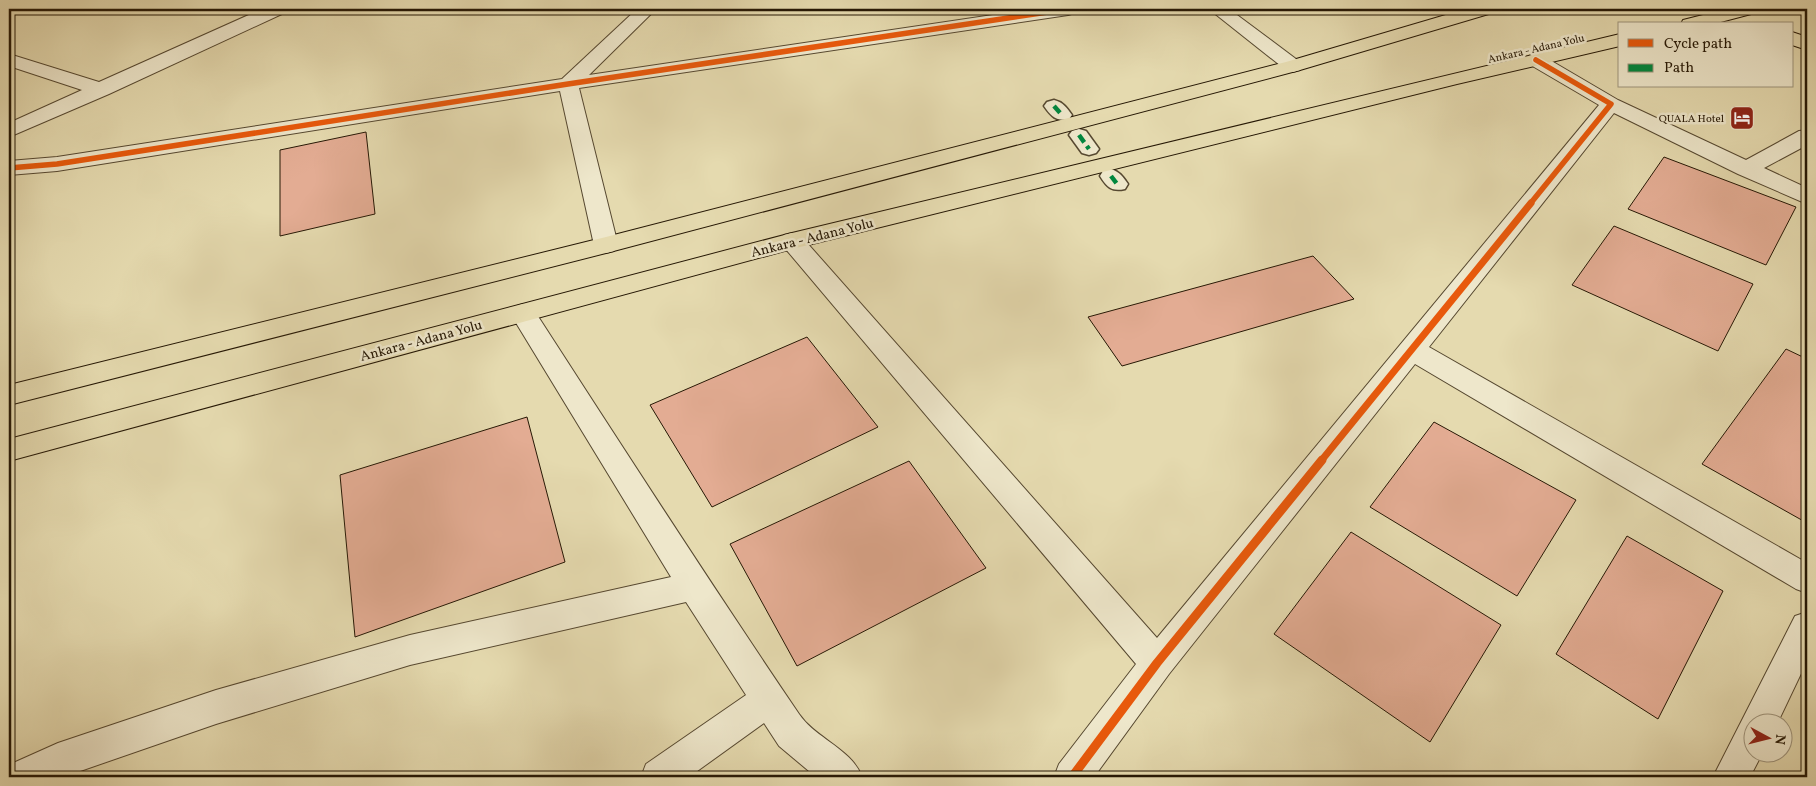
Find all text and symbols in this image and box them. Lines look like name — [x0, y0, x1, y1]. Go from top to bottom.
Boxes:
legend — [1618, 22, 1794, 88]
street label: Ankara - Adana Yolu — [1487, 31, 1586, 68]
text: Cycle path — [1664, 34, 1732, 55]
text: Path — [1664, 58, 1694, 79]
hotel icon: QUALA Hotel — [1729, 105, 1755, 131]
place label: QUALA Hotel — [1659, 112, 1724, 127]
street label: Ankara - Adana Yolu — [749, 214, 876, 263]
street label: Ankara - Adana Yolu — [358, 316, 485, 367]
north arrow — [1744, 714, 1794, 764]
text: N — [1769, 733, 1789, 746]

